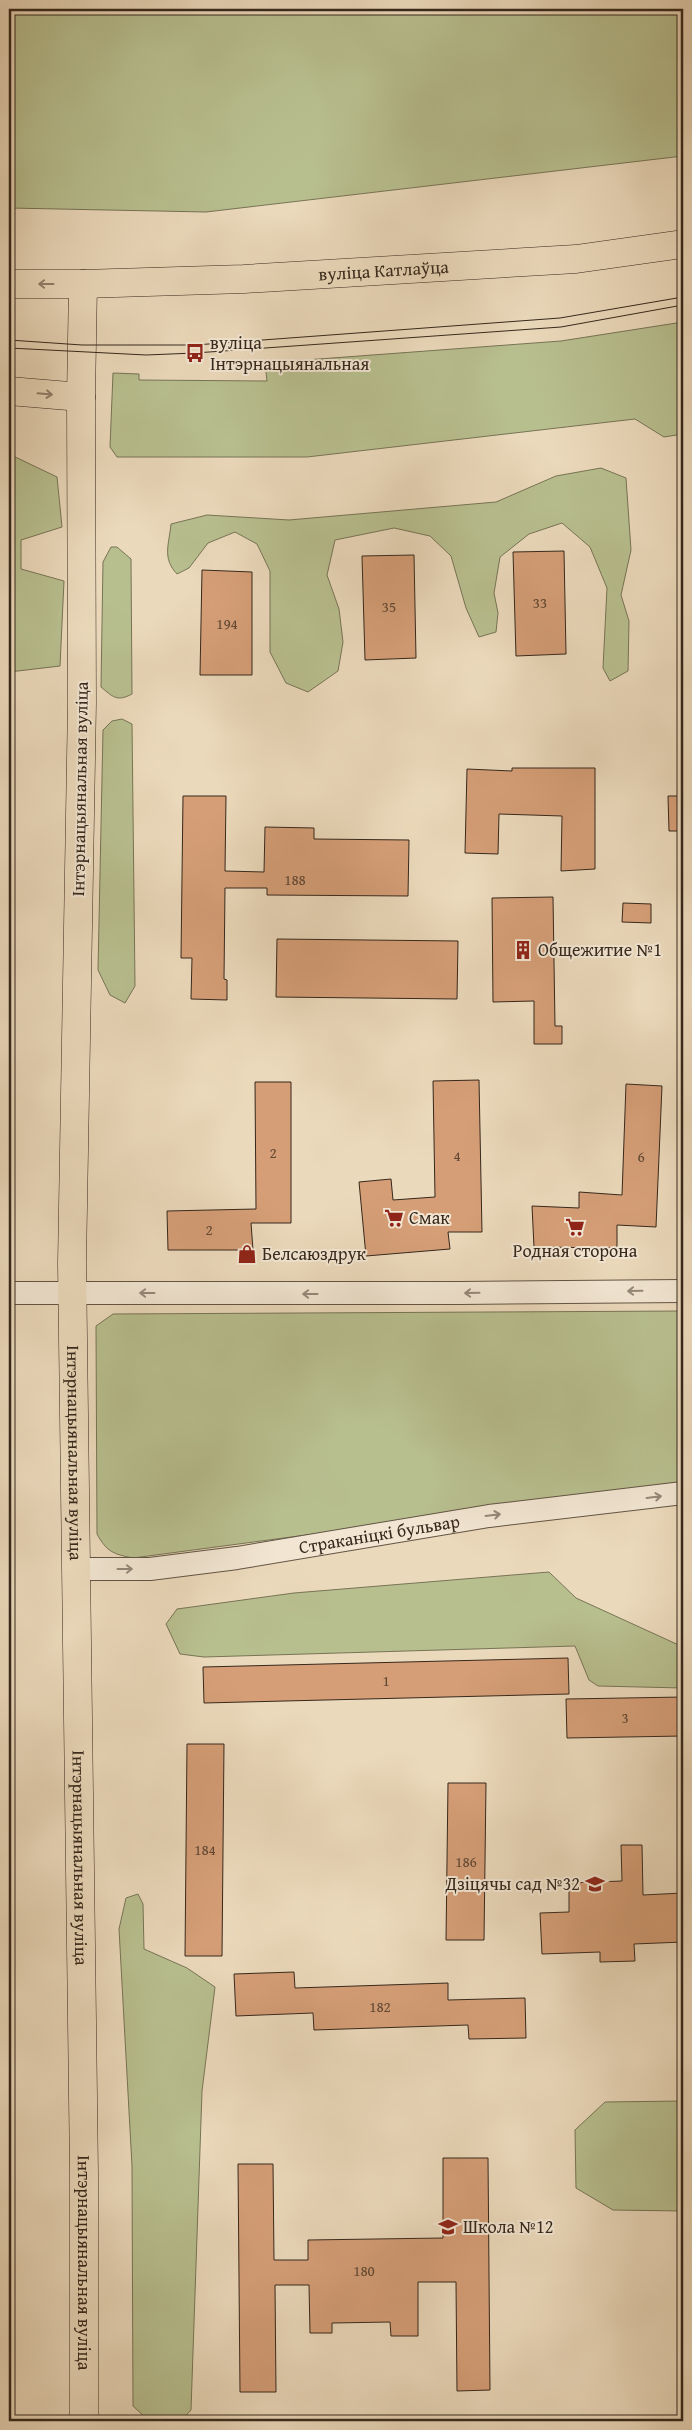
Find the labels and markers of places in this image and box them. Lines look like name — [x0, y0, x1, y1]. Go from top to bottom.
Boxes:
place label: вуліца Інтэрнацыянальная — [210, 329, 369, 377]
bus stop icon: вуліца Інтэрнацыянальная — [184, 342, 206, 364]
place label: Общежитие №1 — [538, 936, 662, 963]
building icon: Общежитие №1 — [512, 939, 534, 961]
place label: Смак — [409, 1204, 450, 1231]
supermarket icon: Смак — [383, 1207, 405, 1229]
supermarket icon: Родная сторона — [564, 1216, 586, 1238]
place label: Родная сторона — [513, 1237, 638, 1264]
place label: Белсаюздрук — [262, 1240, 367, 1267]
shop icon: Белсаюздрук — [236, 1243, 258, 1265]
place label: Дзіцячы сад №32 — [444, 1870, 580, 1897]
school or university icon: Дзіцячы сад №32 — [584, 1873, 606, 1895]
place label: Школа №12 — [463, 2213, 553, 2240]
school or university icon: Школа №12 — [437, 2216, 459, 2238]

